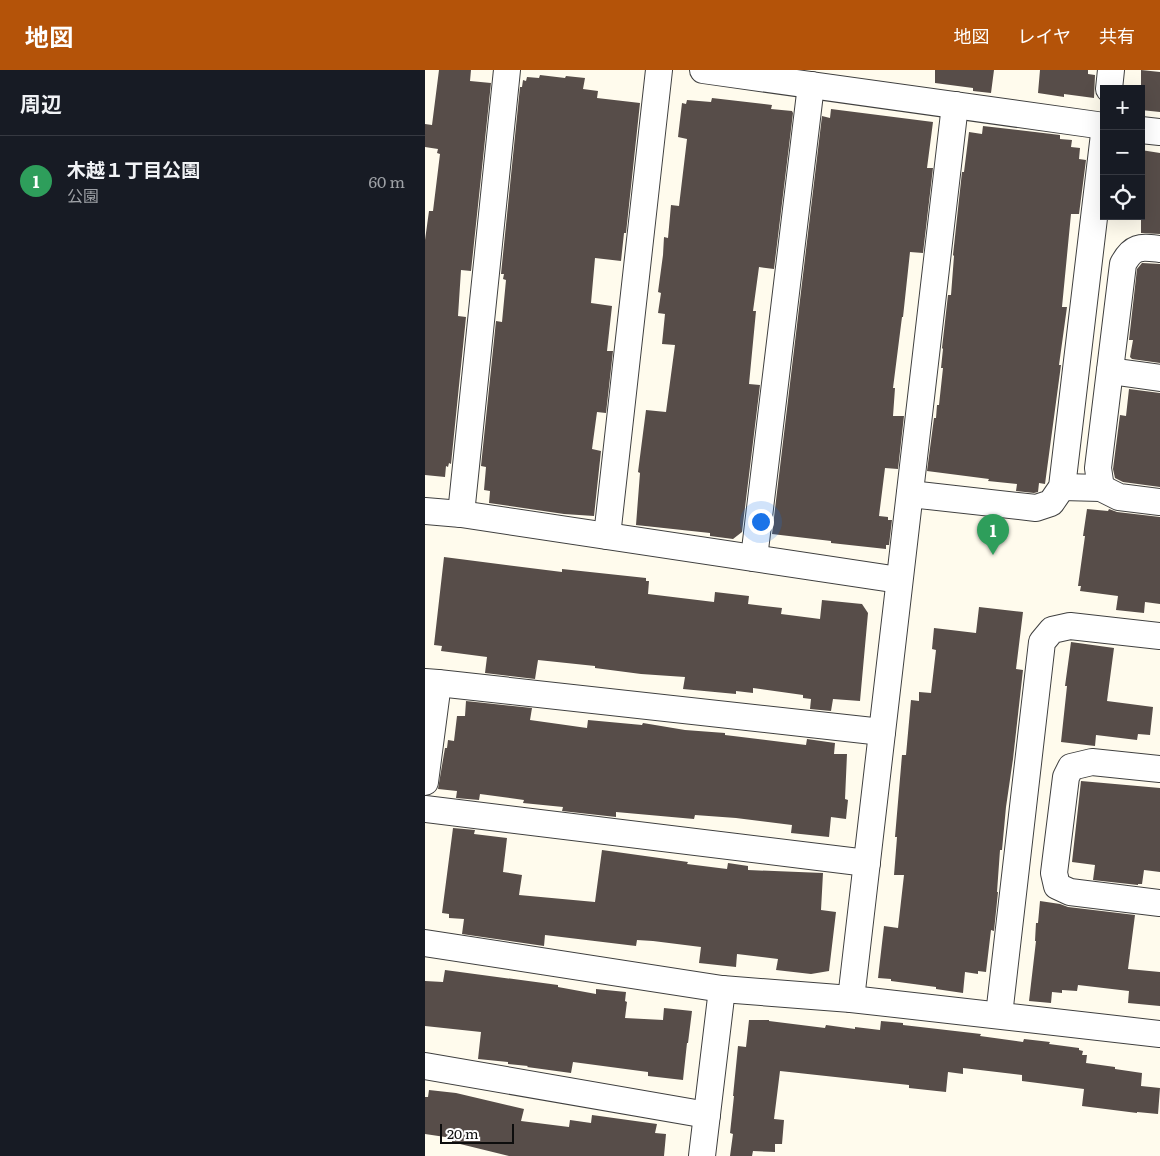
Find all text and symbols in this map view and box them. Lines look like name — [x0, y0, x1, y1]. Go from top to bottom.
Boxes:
text: 地図 — [25, 18, 73, 53]
text: 地図 — [954, 22, 990, 49]
text: レイヤ — [1018, 22, 1071, 49]
text: 共有 — [1099, 22, 1135, 49]
map controls — [1100, 85, 1145, 220]
button: + — [1100, 85, 1145, 130]
text: 周辺 — [20, 87, 62, 118]
button: − — [1100, 130, 1145, 175]
text: 木越１丁目公園 — [67, 155, 200, 183]
text: 1 — [33, 169, 39, 193]
text: 60 m — [368, 169, 405, 193]
button: locate — [1100, 175, 1145, 220]
text: 公園 — [67, 183, 99, 207]
your location — [748, 509, 774, 535]
pin: 1 — [977, 514, 1009, 555]
scale bar — [440, 1121, 514, 1144]
text: 20 m — [447, 1123, 479, 1143]

